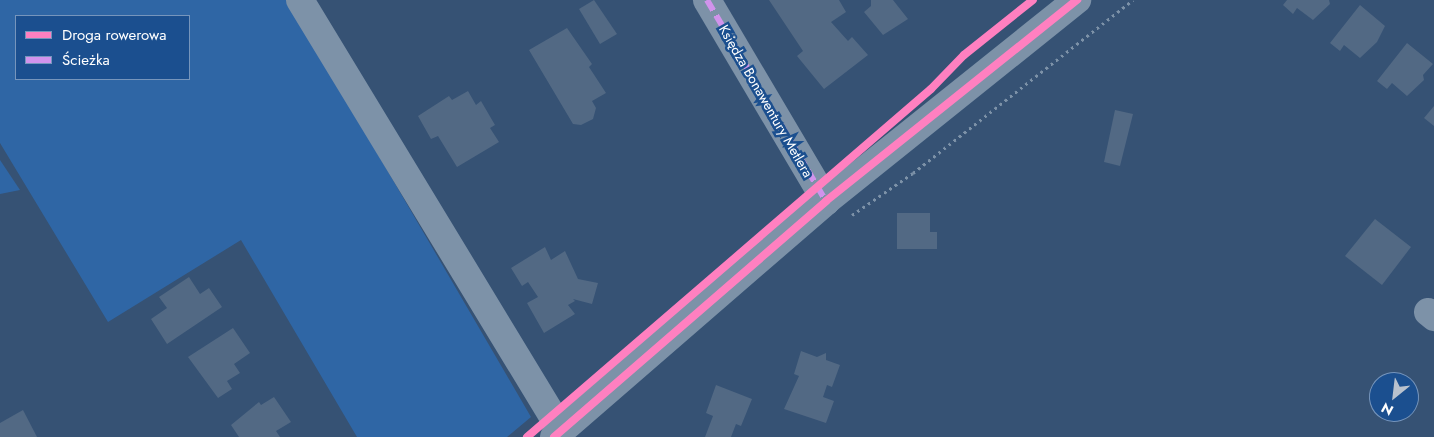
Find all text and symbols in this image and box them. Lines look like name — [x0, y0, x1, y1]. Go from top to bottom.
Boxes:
legend — [15, 15, 190, 80]
street label: Księdza Bonawentury Metlera — [715, 22, 817, 180]
text: Droga rowerowa — [62, 24, 166, 46]
text: Ścieżka — [62, 49, 110, 71]
north arrow — [1369, 372, 1419, 422]
text: N — [1377, 398, 1397, 421]

